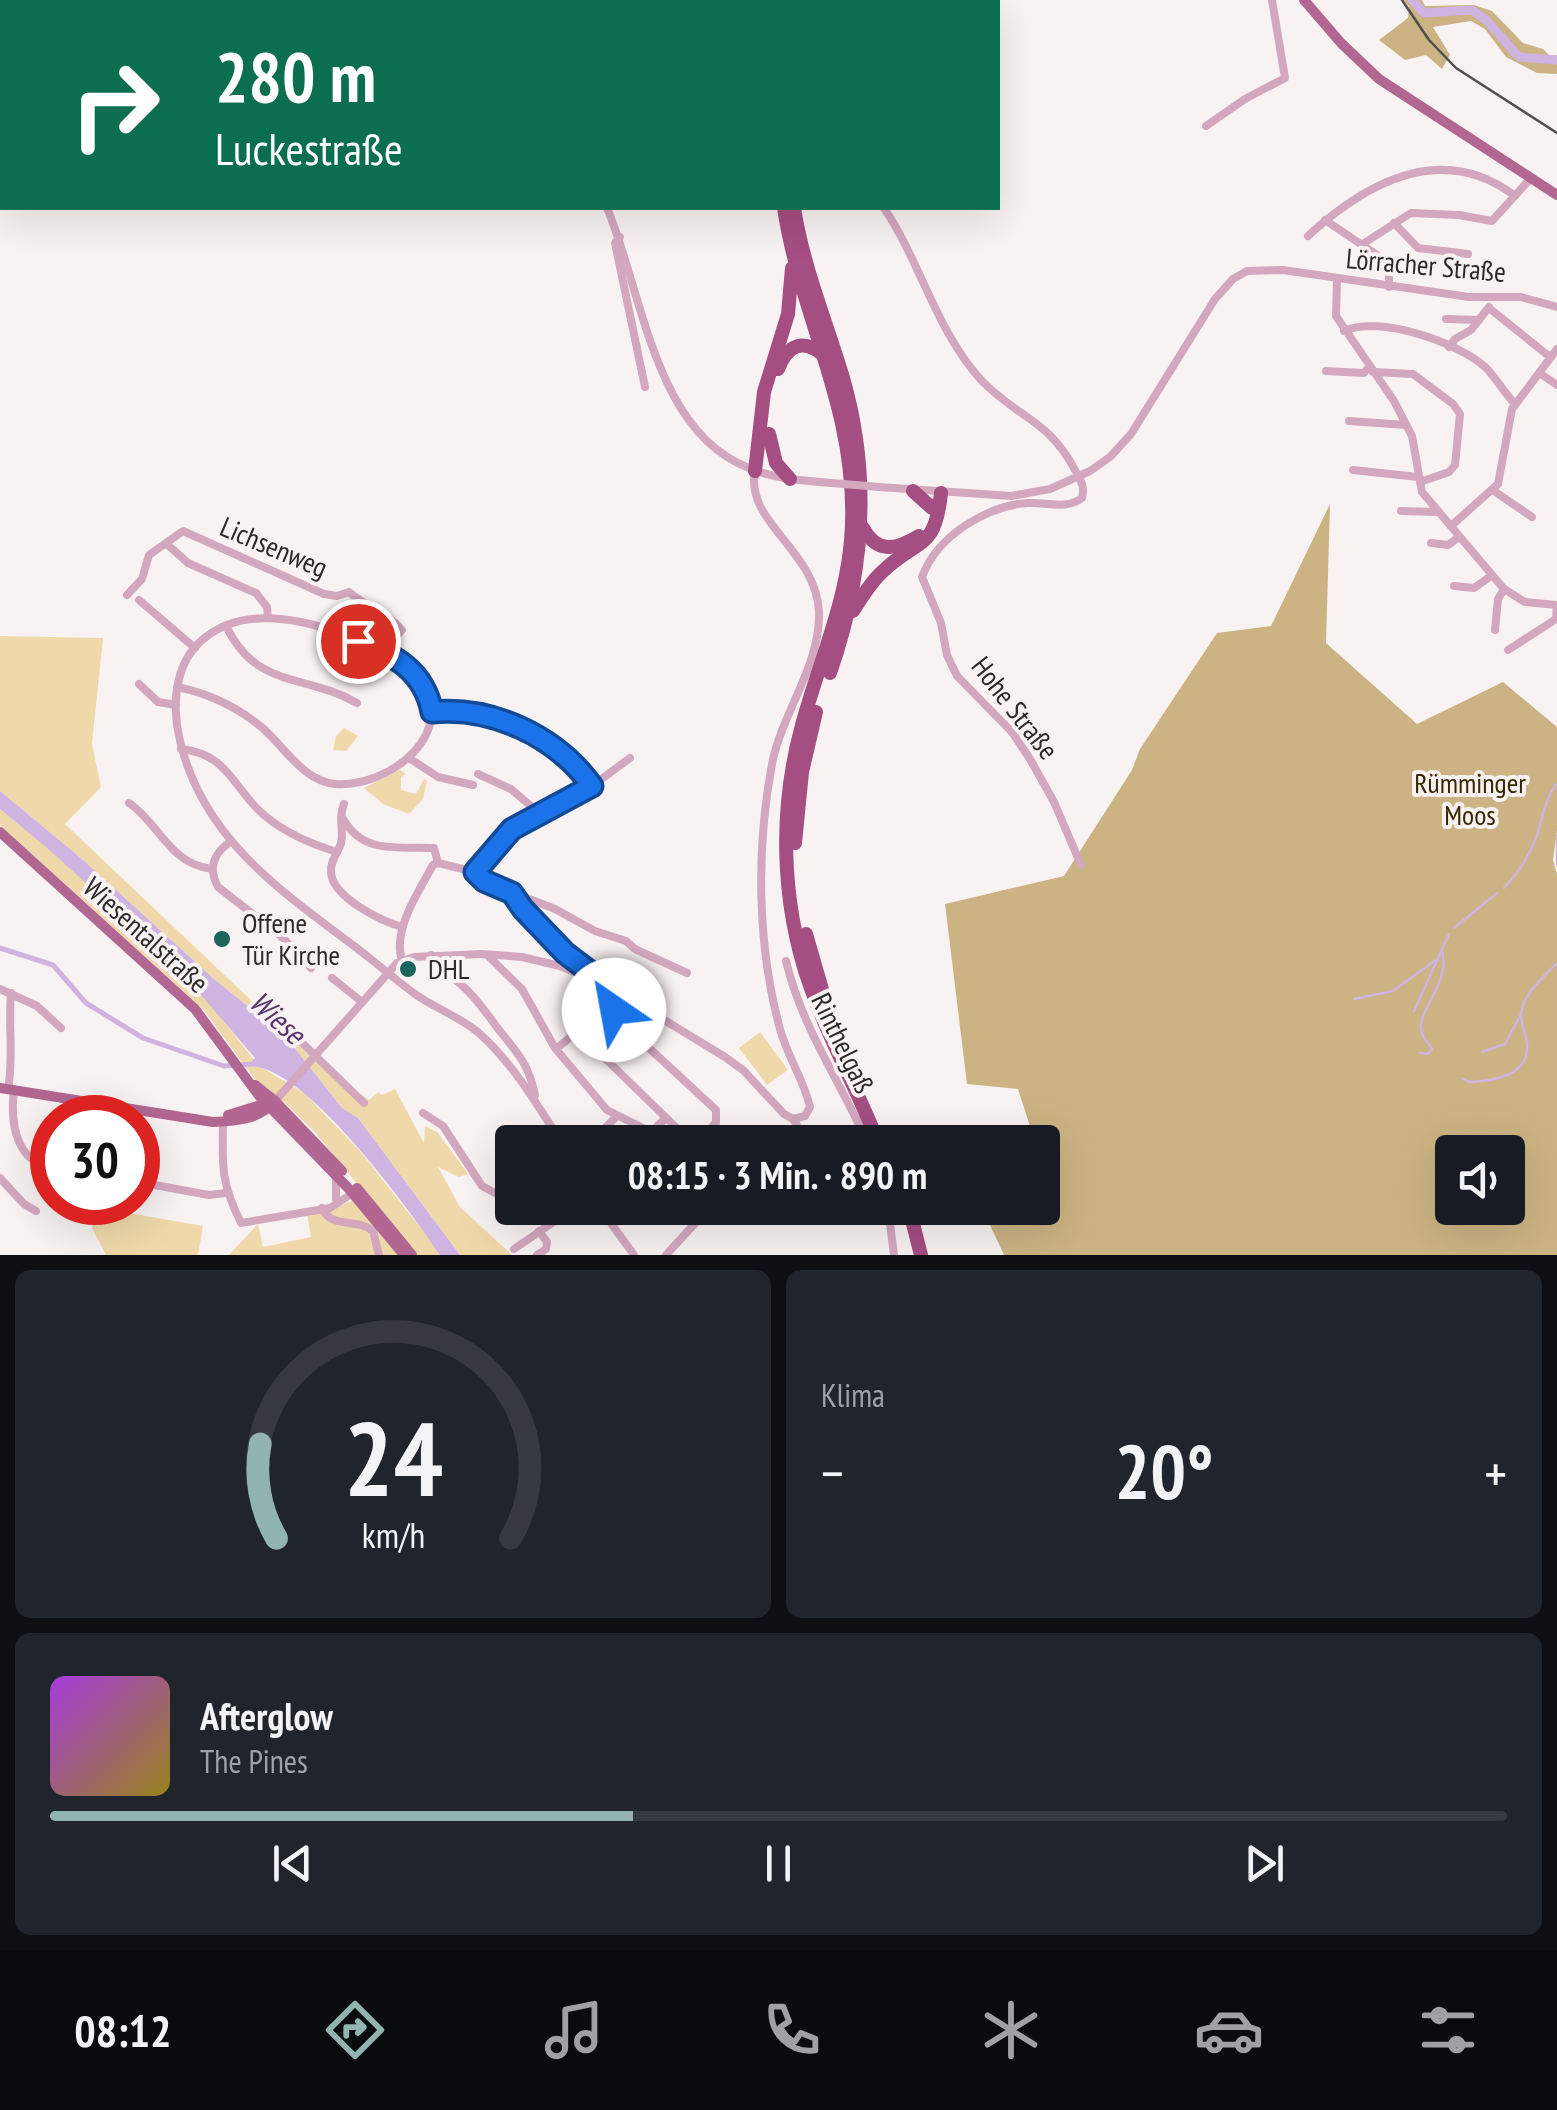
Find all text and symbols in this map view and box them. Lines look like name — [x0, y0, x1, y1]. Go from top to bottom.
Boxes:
text: 280 m — [215, 31, 376, 121]
icon: right — [50, 40, 180, 170]
text: Luckestraße — [215, 119, 403, 177]
street label: Lörracher Straße — [1345, 239, 1507, 290]
street label: Lichsenweg — [215, 507, 333, 586]
pin — [316, 599, 401, 684]
icon: arrive — [331, 614, 386, 669]
street label: Hohe Straße — [964, 649, 1067, 767]
park label: Rümminger Moos — [1414, 764, 1526, 833]
street label: Wiesentalstraße — [76, 869, 217, 1001]
place label: Offene Tür Kirche — [242, 904, 340, 973]
marker: Offene Tür Kirche — [211, 928, 233, 950]
place label: DHL — [428, 950, 470, 987]
marker: DHL — [397, 958, 419, 980]
position arrow — [562, 958, 666, 1062]
water label: Wiese — [242, 982, 315, 1053]
street label: Rinthelgaß — [803, 987, 884, 1099]
speed limit sign: 30 — [30, 1095, 160, 1225]
map controls — [1435, 1135, 1525, 1225]
button: sound — [1435, 1135, 1525, 1225]
text: 08:15 · 3 Min. · 890 m — [628, 1150, 927, 1199]
text: Klima — [821, 1374, 885, 1416]
text: 24 — [343, 1390, 443, 1525]
text: 20° — [1114, 1423, 1214, 1520]
text: − — [821, 1437, 844, 1508]
text: + — [1484, 1437, 1507, 1508]
text: km/h — [361, 1512, 425, 1558]
text: Afterglow — [200, 1691, 333, 1740]
text: The Pines — [200, 1740, 308, 1782]
icon: previous — [265, 1836, 320, 1891]
icon: pause — [751, 1836, 806, 1891]
icon: next — [1237, 1836, 1292, 1891]
icon: directions — [320, 1995, 390, 2065]
icon: music — [539, 1995, 609, 2065]
icon: phone — [757, 1995, 827, 2065]
icon: climate — [976, 1995, 1046, 2065]
icon: car — [1194, 1995, 1264, 2065]
icon: filters — [1413, 1995, 1483, 2065]
text: 08:12 — [74, 2001, 172, 2059]

